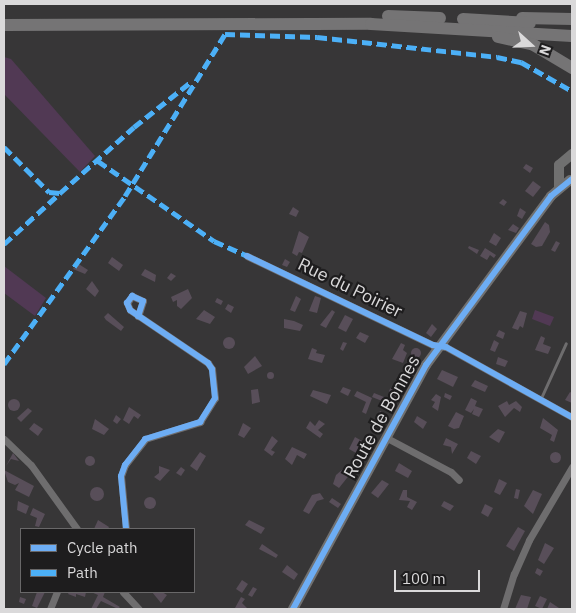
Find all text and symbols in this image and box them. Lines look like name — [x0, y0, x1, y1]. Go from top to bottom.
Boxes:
north arrow — [506, 20, 556, 70]
text: N — [535, 42, 555, 58]
street label: Rue du Poirier — [294, 253, 406, 323]
street label: Route de Bonnes — [339, 352, 425, 482]
legend — [20, 528, 195, 593]
text: Cycle path — [67, 538, 138, 557]
scale bar — [396, 560, 482, 592]
text: Path — [67, 563, 98, 582]
text: 100 m — [402, 569, 446, 588]

